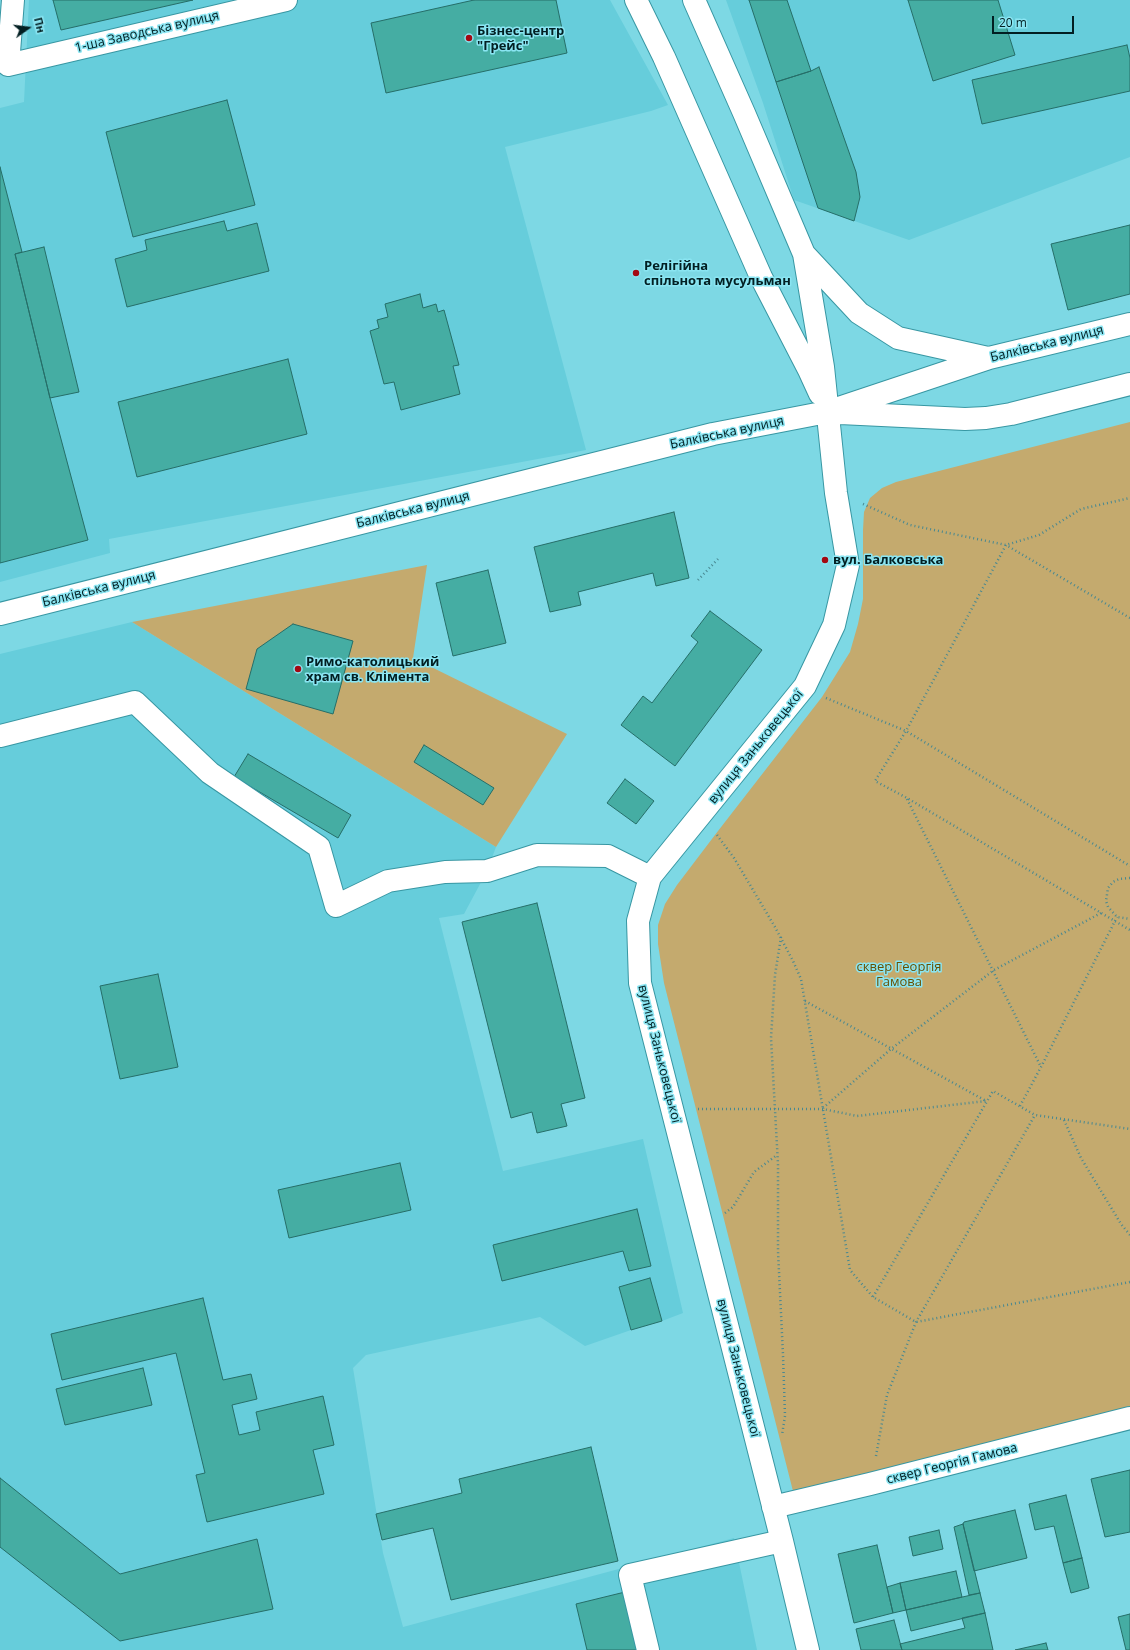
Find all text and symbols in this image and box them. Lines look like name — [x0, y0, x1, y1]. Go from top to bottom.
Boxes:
north arrow — [8, 8, 48, 48]
street label: 1-ша Заводська вулиця — [73, 8, 221, 56]
scale bar — [994, 8, 1076, 34]
text: 20 m — [999, 14, 1027, 31]
text: Пн — [31, 16, 49, 34]
place label: Бізнес-центр "Грейс" — [477, 23, 564, 54]
marker: Бізнес-центр "Грейс" — [464, 33, 474, 43]
place label: Релігійна спільнота мусульман — [644, 258, 791, 289]
marker: Релігійна спільнота мусульман — [631, 268, 641, 278]
street label: Балківська вулиця — [989, 322, 1105, 366]
street label: Балківська вулиця — [668, 413, 786, 453]
street label: Балківська вулиця — [355, 488, 471, 532]
place label: вул. Балковська — [833, 552, 943, 568]
marker: вул. Балковська — [820, 555, 830, 565]
street label: Балківська вулиця — [41, 567, 157, 611]
place label: Римо-католицький храм св. Клімента — [306, 654, 439, 685]
marker: Римо-католицький храм св. Клімента — [293, 664, 303, 674]
street label: вулиця Заньковецької — [705, 687, 807, 807]
park label: сквер Георгія Гамова — [857, 959, 941, 990]
street label: вулиця Заньковецької — [634, 983, 684, 1125]
street label: вулиця Заньковецької — [713, 1297, 763, 1439]
street label: сквер Георгія Гамова — [885, 1440, 1019, 1488]

